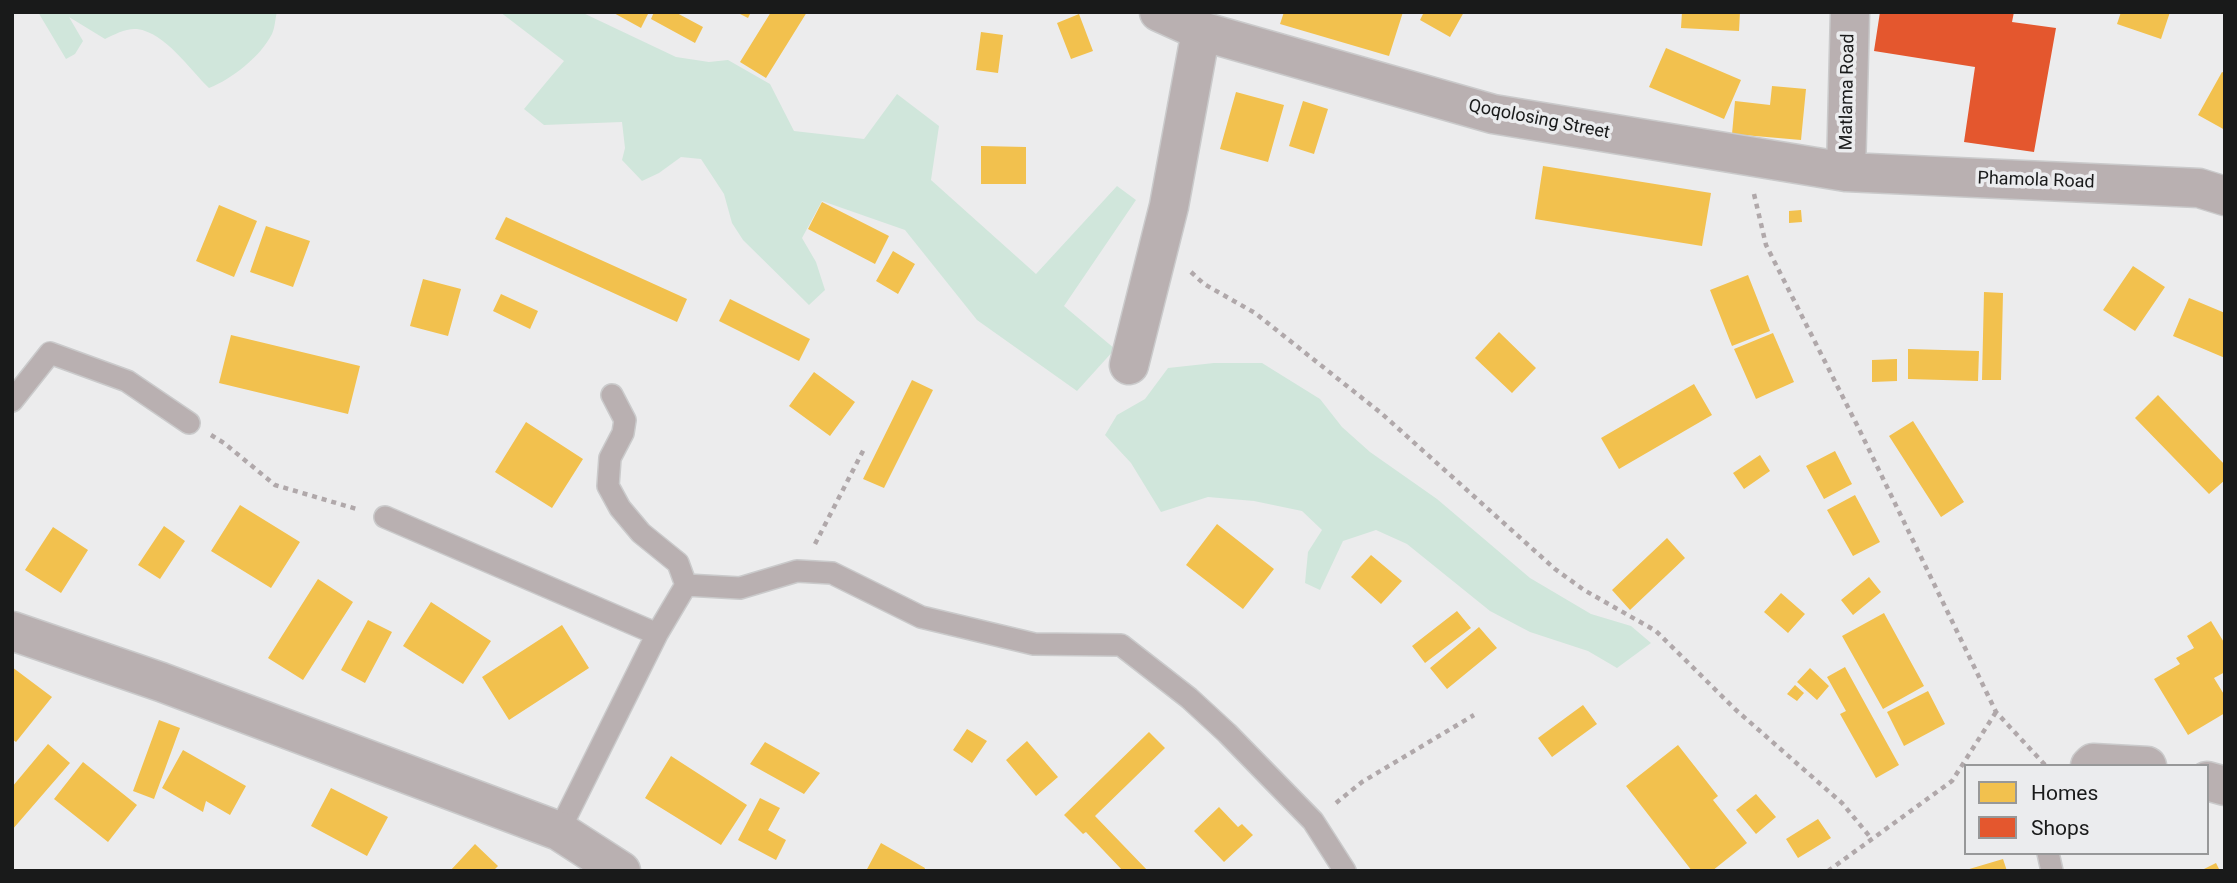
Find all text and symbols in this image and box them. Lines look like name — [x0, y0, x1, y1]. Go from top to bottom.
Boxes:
street label: Matlama Road — [1836, 33, 1860, 151]
street label: Qoqolosing Street — [1467, 96, 1611, 144]
street label: Phamola Road — [1977, 168, 2095, 194]
legend — [1964, 764, 2209, 855]
text: Homes — [2031, 781, 2098, 805]
text: Shops — [2031, 816, 2090, 840]

